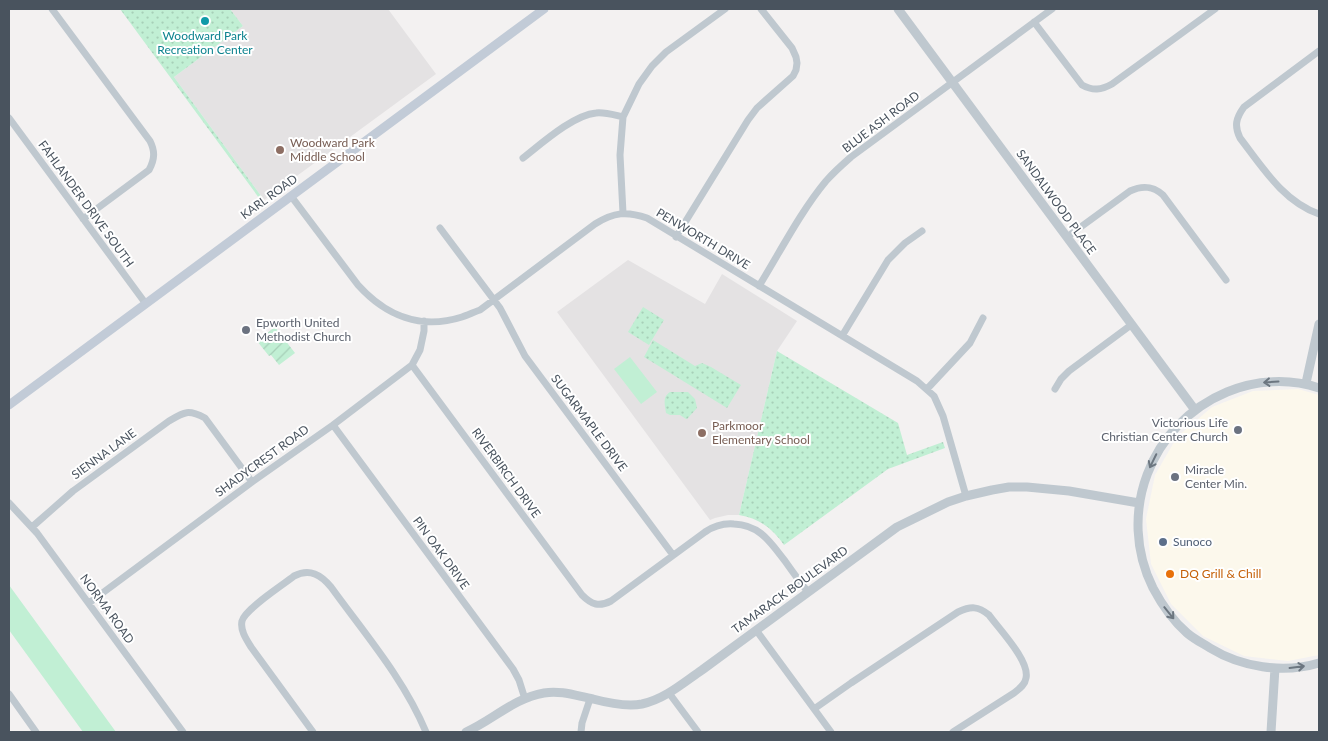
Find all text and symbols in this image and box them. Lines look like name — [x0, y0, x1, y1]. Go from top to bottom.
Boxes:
marker: Woodward Park Recreation Center — [199, 15, 211, 27]
place label: Woodward Park Recreation Center — [157, 28, 253, 57]
street label: BLUE ASH ROAD — [839, 88, 922, 156]
place label: Woodward Park Middle School — [290, 135, 376, 164]
street label: FAHLANDER DRIVE SOUTH — [35, 137, 137, 270]
marker: Woodward Park Middle School — [274, 144, 286, 156]
street label: SANDALWOOD PLACE — [1013, 146, 1100, 257]
street label: KARL ROAD — [237, 171, 300, 222]
street label: PENWORTH DRIVE — [654, 205, 753, 273]
place label: Epworth United Methodist Church — [256, 315, 351, 344]
marker: Epworth United Methodist Church — [240, 324, 252, 336]
street label: SUGARMAPLE DRIVE — [548, 371, 631, 474]
one-way arrow — [1264, 377, 1280, 386]
place label: Victorious Life Christian Center Church — [1101, 415, 1228, 444]
place label: Parkmoor Elementary School — [712, 418, 810, 447]
street label: SHADYCREST ROAD — [212, 422, 312, 500]
marker: Victorious Life Christian Center Church — [1232, 424, 1244, 436]
street label: SIENNA LANE — [68, 425, 139, 482]
street label: RIVERBIRCH DRIVE — [469, 425, 544, 521]
marker: Parkmoor Elementary School — [696, 427, 708, 439]
one-way arrow — [1148, 453, 1158, 468]
place label: Miracle Center Min. — [1185, 462, 1247, 491]
marker: Miracle Center Min. — [1169, 471, 1181, 483]
street label: PIN OAK DRIVE — [410, 513, 473, 592]
place label: Sunoco — [1173, 534, 1212, 549]
marker: Sunoco — [1157, 536, 1169, 548]
street label: TAMARACK BOULEVARD — [729, 542, 851, 637]
place label: DQ Grill & Chill — [1180, 566, 1261, 581]
marker: DQ Grill & Chill — [1164, 568, 1176, 580]
street label: NORMA ROAD — [77, 571, 138, 646]
one-way arrow — [1163, 607, 1174, 620]
one-way arrow — [1289, 662, 1305, 672]

